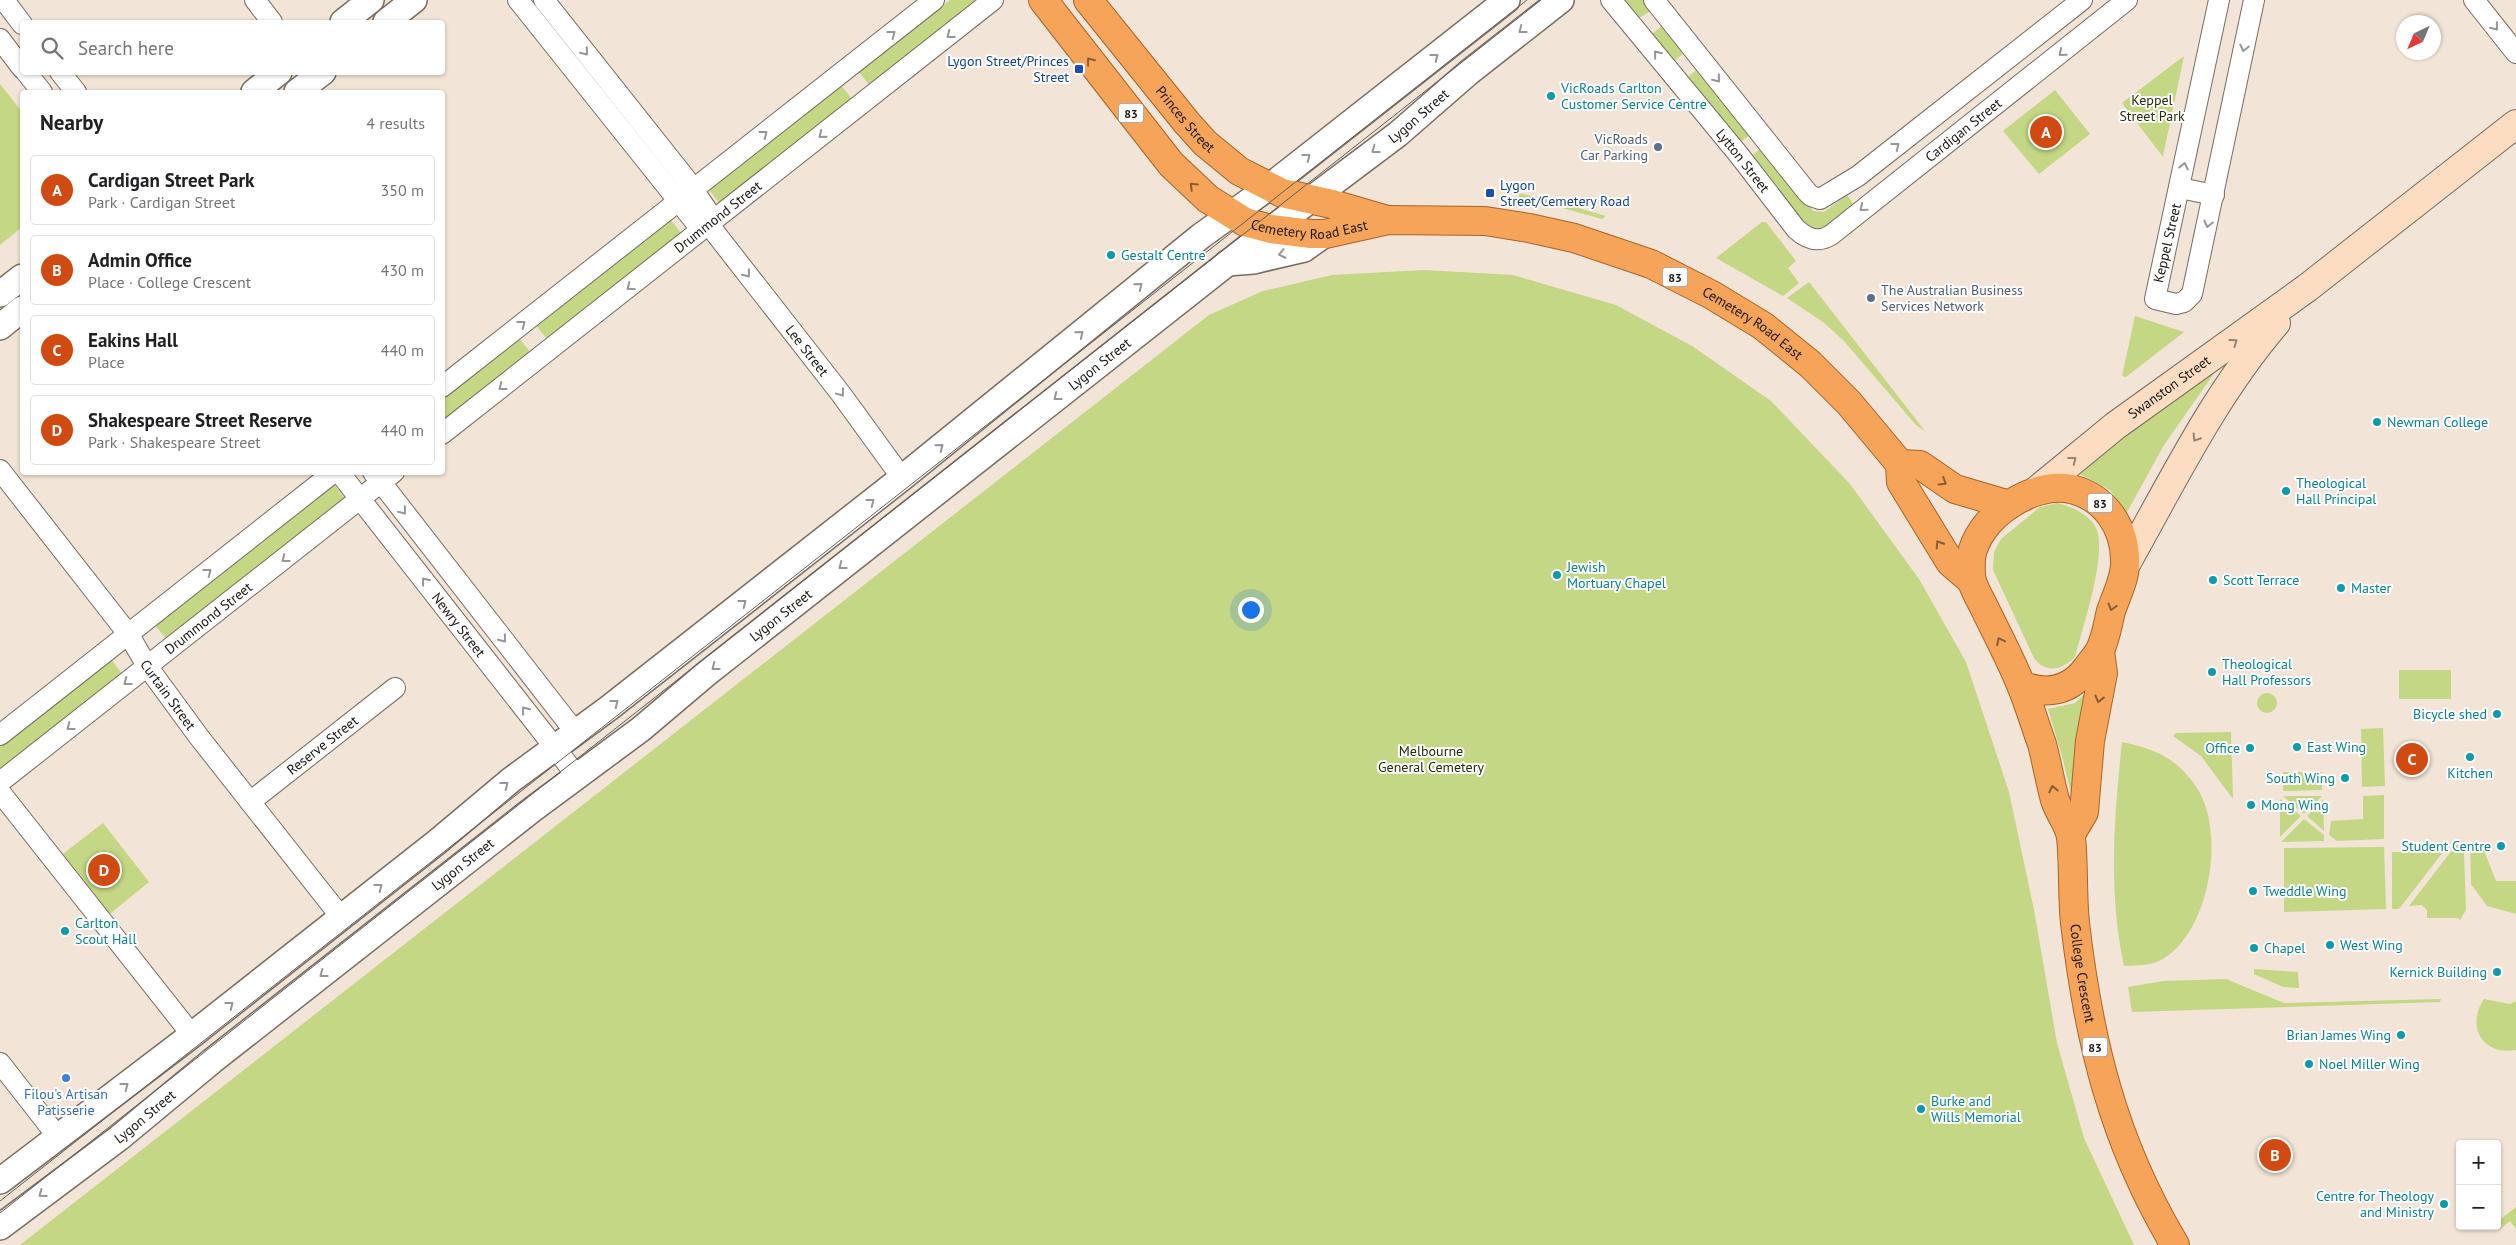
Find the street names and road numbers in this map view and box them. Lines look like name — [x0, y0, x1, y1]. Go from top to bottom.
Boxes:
street label: Princes Street — [1152, 82, 1219, 157]
street label: Lygon Street — [1385, 85, 1453, 147]
street label: Cardigan Street — [1921, 94, 2005, 166]
road number: 83 — [1118, 104, 1144, 122]
street label: Lytton Street — [1712, 125, 1774, 197]
street label: Drummond Street — [670, 177, 765, 257]
street label: Keppel Street — [2149, 201, 2185, 284]
street label: Cemetery Road East — [1249, 215, 1369, 243]
road number: 83 — [1662, 268, 1688, 286]
street label: Cemetery Road East — [1699, 283, 1807, 364]
street label: Lee Street — [782, 321, 833, 380]
street label: Lygon Street — [1065, 334, 1135, 394]
street label: Swanston Street — [2124, 351, 2214, 423]
road number: 83 — [2088, 493, 2112, 512]
street label: Drummond Street — [161, 578, 256, 658]
street label: Lygon Street — [746, 585, 816, 645]
street label: Newry Street — [428, 589, 490, 661]
street label: Curtain Street — [136, 656, 200, 734]
street label: Reserve Street — [283, 711, 362, 779]
street label: Lygon Street — [428, 834, 498, 894]
street label: College Crescent — [2066, 923, 2099, 1024]
road number: 83 — [2082, 1038, 2108, 1056]
street label: Lygon Street — [111, 1086, 179, 1148]

